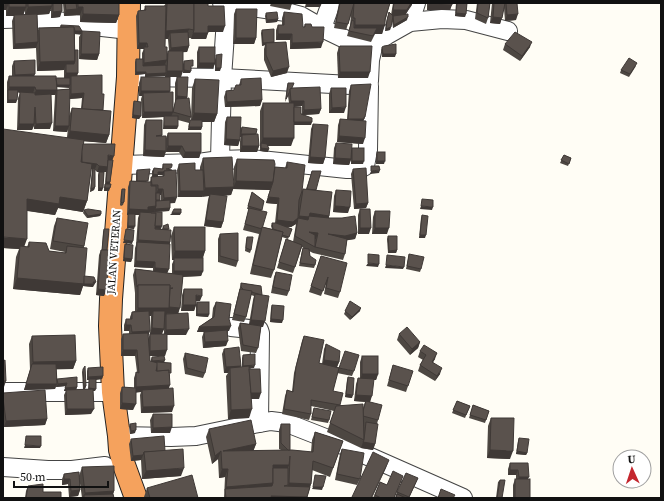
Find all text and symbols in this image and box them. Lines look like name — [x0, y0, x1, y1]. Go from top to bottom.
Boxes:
street label: JALAN VETERAN — [103, 209, 124, 296]
north arrow — [612, 449, 652, 489]
text: U — [627, 452, 636, 467]
scale bar — [14, 463, 108, 489]
text: 50 m — [20, 469, 46, 485]

